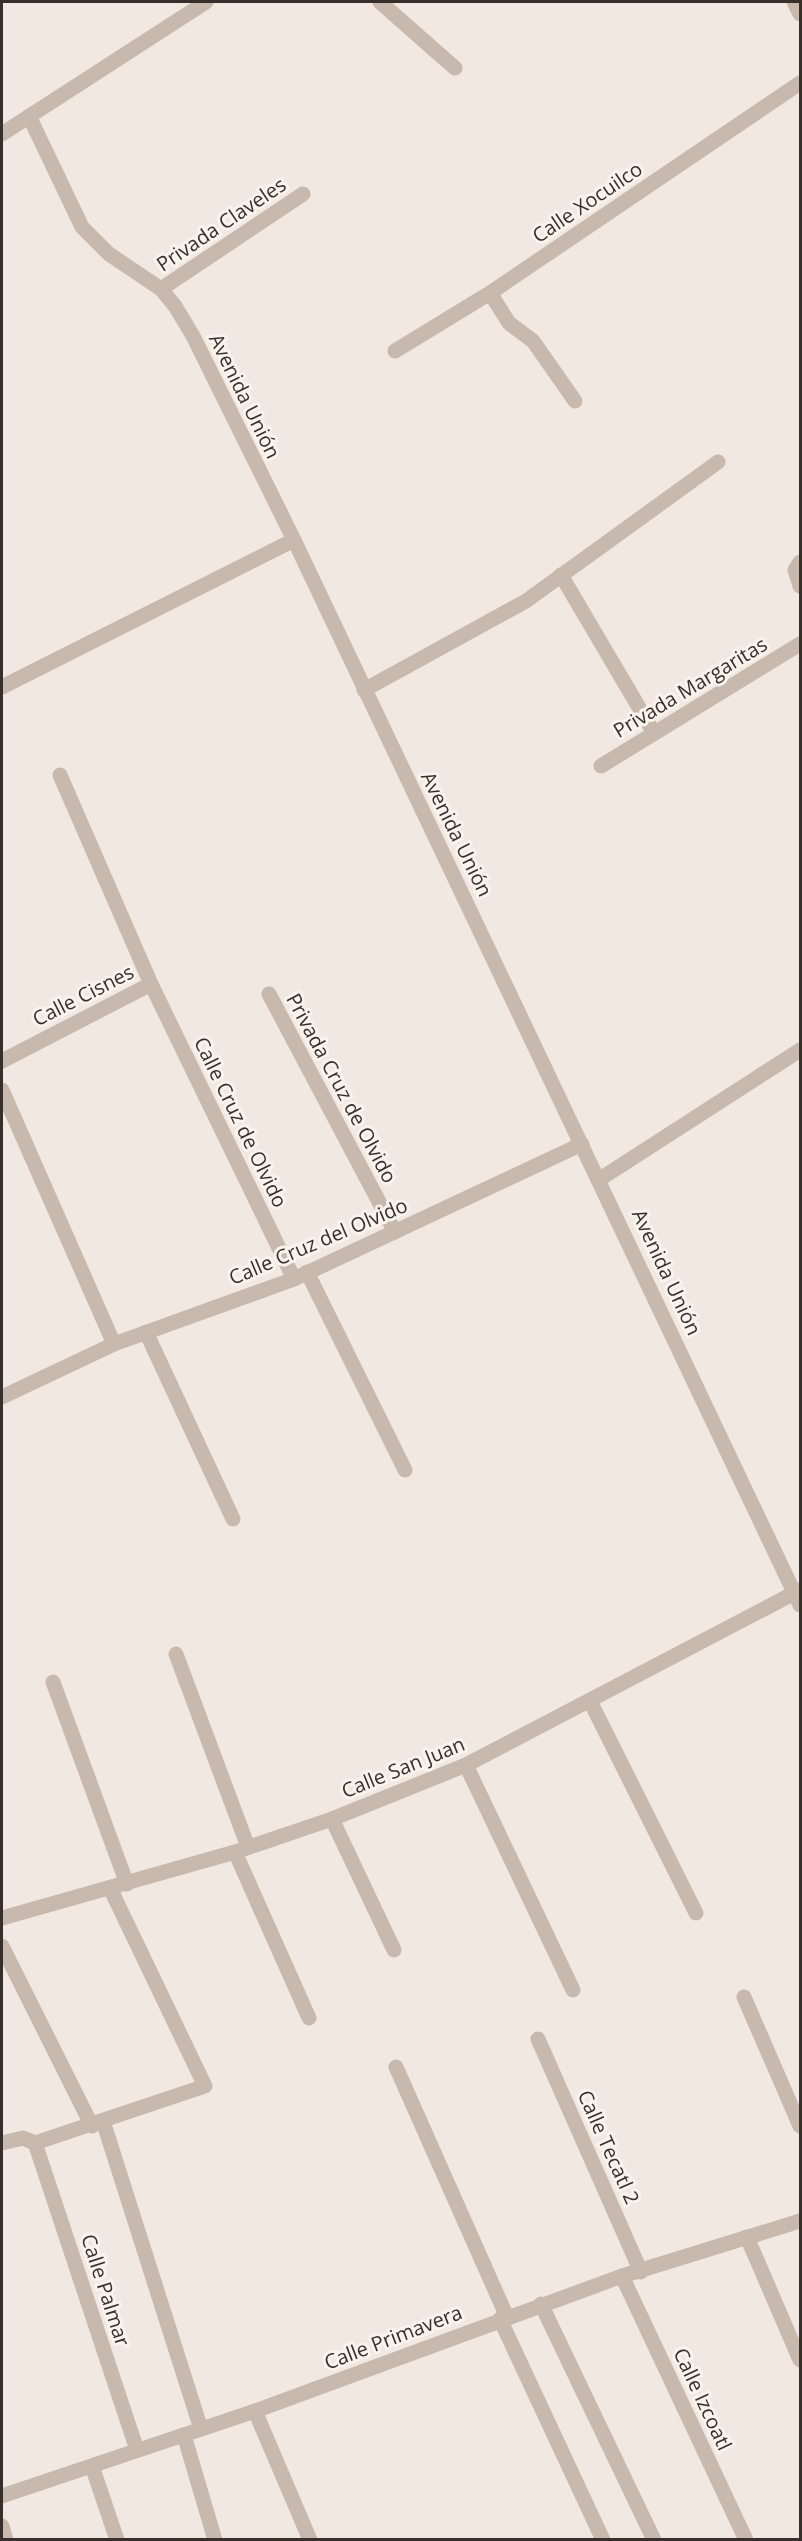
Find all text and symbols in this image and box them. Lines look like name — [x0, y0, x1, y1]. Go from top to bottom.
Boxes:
street label: Calle Xocuilco — [527, 155, 647, 249]
street label: Privada Claveles — [151, 171, 291, 277]
street label: Avenida Unión — [203, 329, 287, 463]
street label: Privada Margaritas — [608, 630, 772, 744]
street label: Avenida Unión — [415, 767, 499, 901]
street label: Calle Cisnes — [28, 958, 138, 1032]
street label: Privada Cruz de Olvido — [281, 988, 403, 1188]
street label: Calle Cruz de Olvido — [188, 1032, 294, 1212]
street label: Calle Cruz del Olvido — [225, 1191, 411, 1291]
street label: Avenida Unión — [626, 1205, 708, 1339]
street label: Calle San Juan — [337, 1730, 469, 1804]
street label: Calle Tecatl 2 — [572, 2086, 646, 2208]
street label: Calle Palmar — [75, 2231, 137, 2349]
street label: Calle Primavera — [320, 2298, 466, 2376]
street label: Calle Izcoatl — [667, 2343, 739, 2455]

